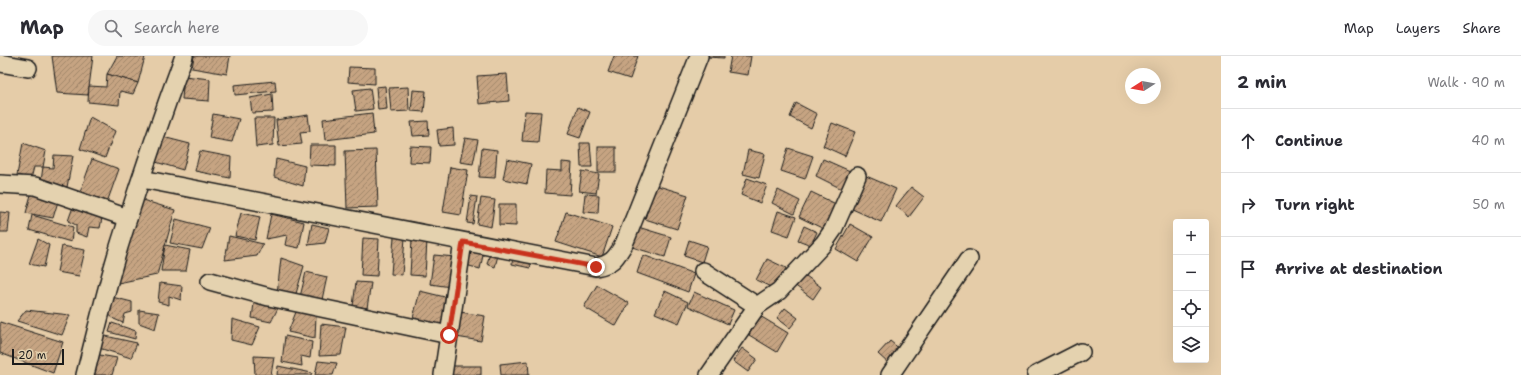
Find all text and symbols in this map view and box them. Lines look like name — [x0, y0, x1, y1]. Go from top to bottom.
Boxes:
search box — [88, 10, 368, 46]
text: Map — [20, 15, 64, 40]
icon: search — [102, 17, 124, 39]
text: Search here — [134, 18, 220, 38]
text: Map — [1344, 19, 1374, 37]
text: Layers — [1396, 19, 1440, 37]
text: Share — [1462, 19, 1501, 37]
north arrow — [1125, 68, 1161, 104]
text: 2 min — [1237, 71, 1287, 93]
text: Walk · 90 m — [1427, 74, 1505, 91]
icon: ahead — [1237, 130, 1259, 152]
text: Continue — [1275, 131, 1343, 151]
text: 40 m — [1471, 132, 1505, 149]
icon: right — [1237, 194, 1259, 216]
text: Turn right — [1275, 195, 1355, 215]
text: 50 m — [1472, 196, 1505, 213]
map controls — [1173, 219, 1209, 363]
button: + — [1173, 219, 1209, 255]
button: − — [1173, 255, 1209, 291]
route end — [587, 258, 605, 276]
icon: arrive — [1237, 258, 1259, 280]
text: Arrive at destination — [1275, 259, 1443, 279]
button: locate — [1173, 291, 1209, 327]
route start — [440, 326, 458, 344]
button: layers — [1173, 327, 1209, 363]
scale bar — [12, 347, 64, 366]
text: 20 m — [18, 348, 46, 363]

